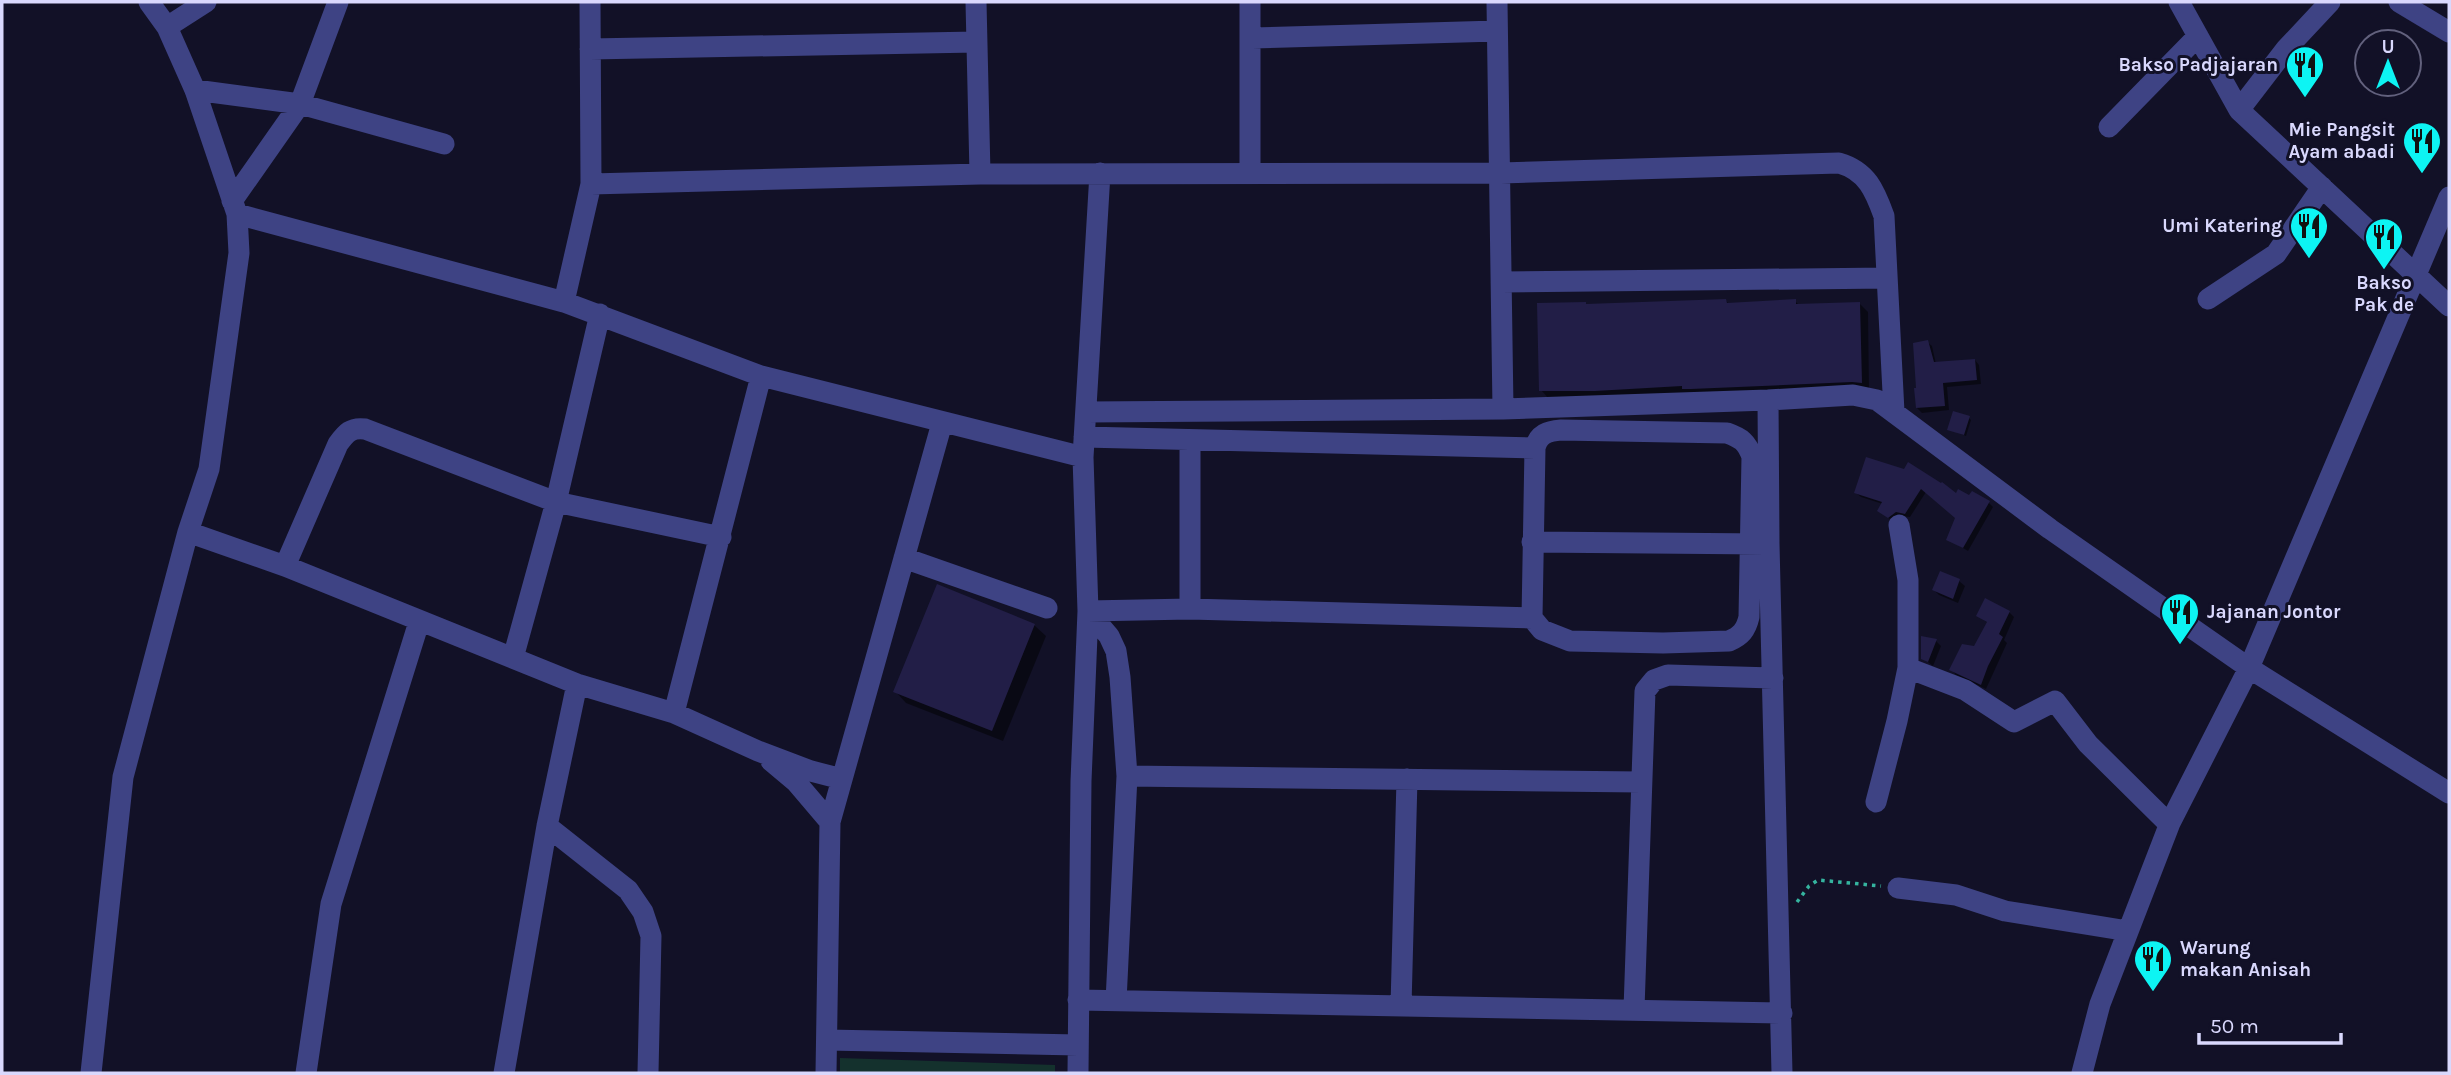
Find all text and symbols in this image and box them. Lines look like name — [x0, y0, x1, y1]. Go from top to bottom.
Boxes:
north arrow — [2353, 28, 2423, 98]
text: U — [2381, 36, 2395, 58]
restaurant icon: Bakso Padjajaran — [2284, 44, 2326, 99]
place label: Bakso Padjajaran — [2119, 54, 2278, 76]
place label: Mie Pangsit Ayam abadi — [2288, 119, 2395, 163]
restaurant icon: Mie Pangsit Ayam abadi — [2401, 120, 2443, 175]
restaurant icon: Umi Katering — [2288, 205, 2330, 260]
place label: Umi Katering — [2162, 215, 2282, 237]
restaurant icon: Bakso Pak de — [2363, 216, 2405, 271]
place label: Bakso Pak de — [2354, 272, 2414, 316]
restaurant icon: Jajanan Jontor — [2159, 591, 2201, 646]
place label: Jajanan Jontor — [2207, 601, 2341, 623]
place label: Warung makan Anisah — [2180, 937, 2311, 981]
restaurant icon: Warung makan Anisah — [2132, 938, 2174, 993]
scale bar — [2199, 1002, 2341, 1046]
text: 50 m — [2210, 1014, 2259, 1038]

